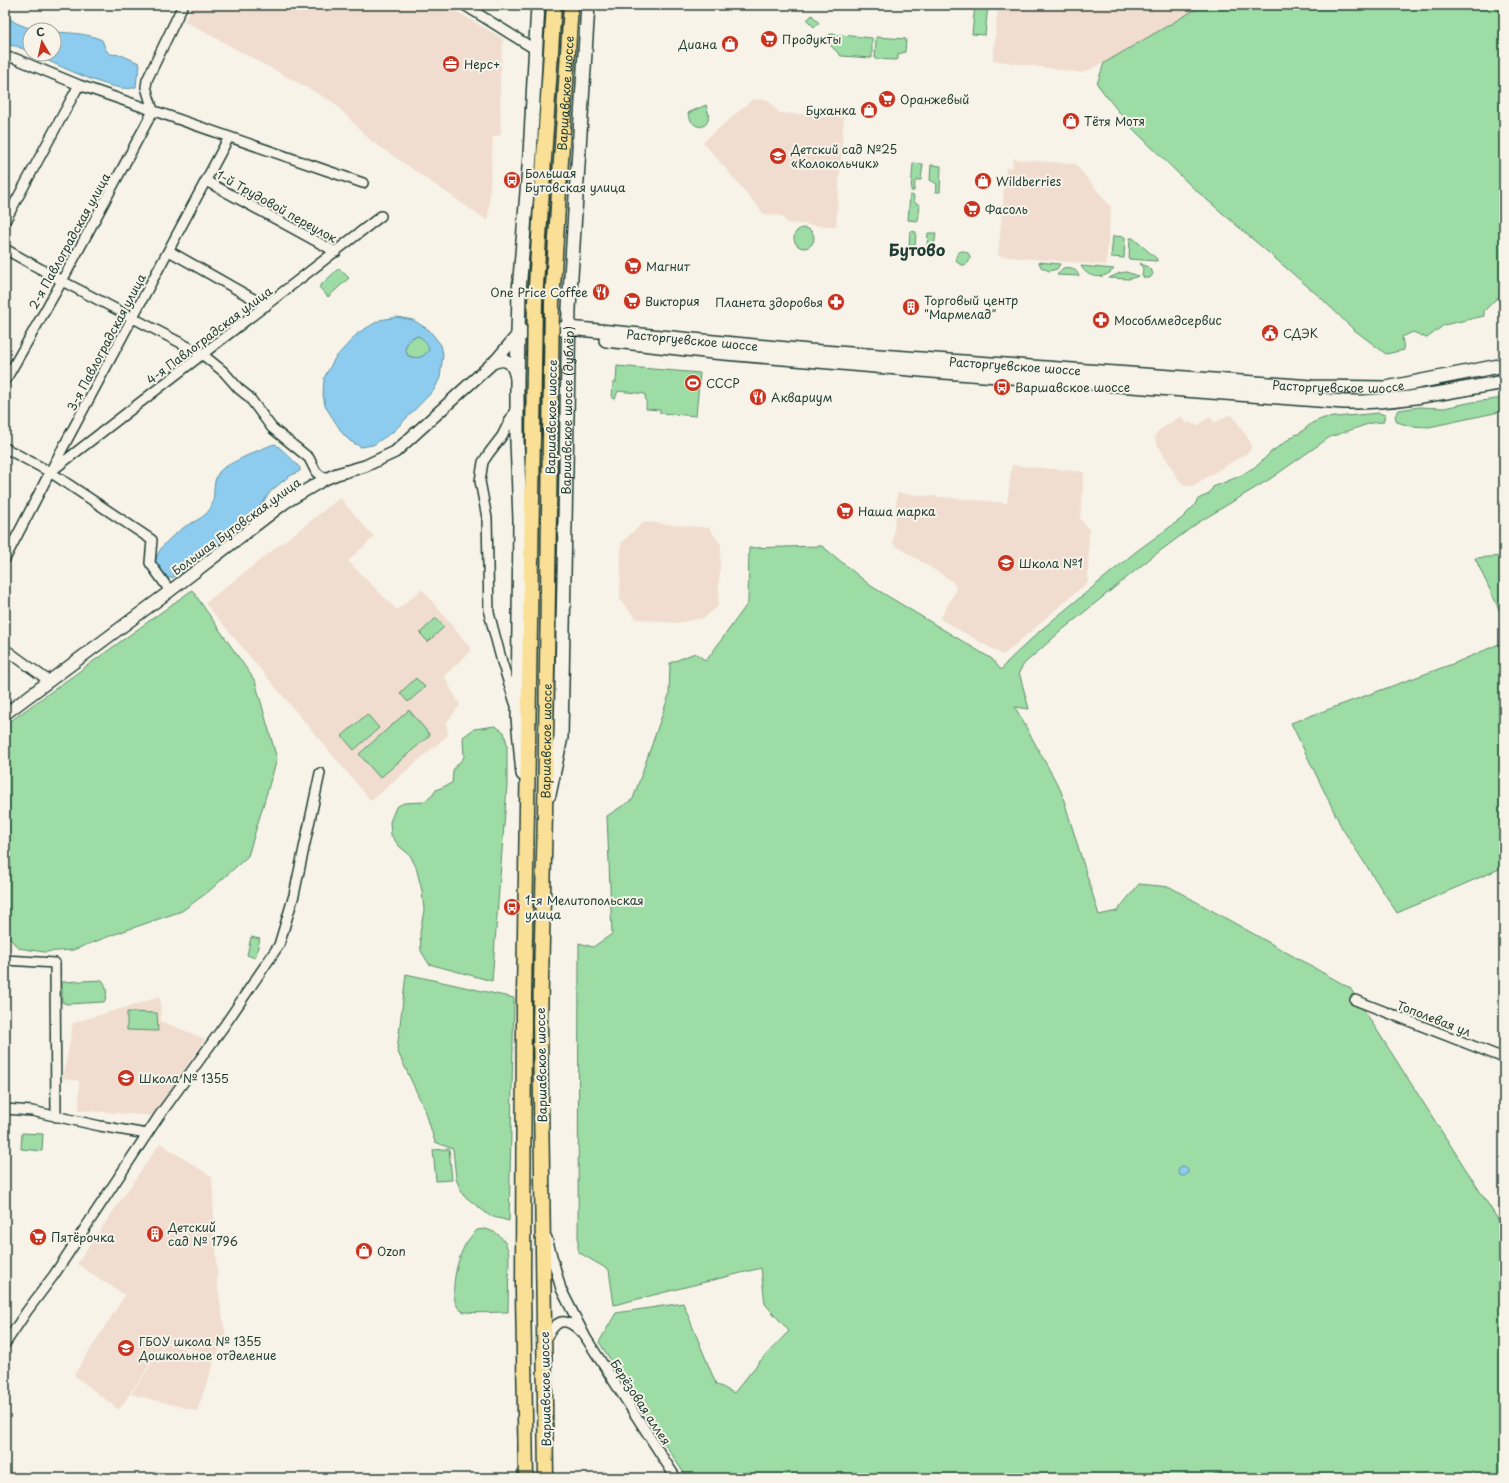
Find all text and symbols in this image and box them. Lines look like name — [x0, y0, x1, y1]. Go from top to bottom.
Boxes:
north arrow — [22, 22, 62, 62]
text: С — [35, 23, 46, 41]
supermarket icon: Продукты — [759, 29, 779, 49]
place label: Продукты — [782, 30, 841, 48]
shop icon: Диана — [720, 34, 740, 54]
street label: Варшавское шоссе — [553, 35, 578, 151]
place label: Диана — [678, 35, 717, 53]
office icon: Нерс+ — [441, 54, 461, 74]
place label: Нерс+ — [464, 55, 500, 73]
supermarket icon: Оранжевый — [877, 89, 897, 109]
place label: Оранжевый — [900, 90, 969, 108]
shop icon: Буханка — [859, 100, 879, 120]
place label: Буханка — [806, 101, 857, 119]
shop icon: Тётя Мотя — [1061, 111, 1081, 131]
place label: Тётя Мотя — [1084, 112, 1145, 130]
place label: Детский сад №25 «Колокольчик» — [790, 140, 897, 172]
school or university icon: Детский сад №25 «Колокольчик» — [768, 146, 788, 166]
place label: Большая Бутовская улица — [525, 164, 626, 196]
street label: 1-й Трудовой переулок — [213, 165, 341, 247]
street label: 2-я Павлоградская улица — [24, 169, 114, 313]
bus stop icon: Большая Бутовская улица — [502, 170, 522, 190]
shop icon: Wildberries — [973, 171, 993, 191]
place label: Wildberries — [996, 172, 1062, 190]
supermarket icon: Фасоль — [962, 199, 982, 219]
place label: Фасоль — [985, 200, 1028, 218]
district label: Бутово — [889, 237, 946, 261]
supermarket icon: Магнит — [623, 256, 643, 276]
place label: Магнит — [646, 257, 691, 275]
street label: 3-я Павлоградская улица — [62, 270, 150, 414]
street label: 4-я Павлоградская улица — [142, 281, 276, 388]
restaurant icon: One Price Coffee — [591, 282, 611, 302]
place label: One Price Coffee — [490, 283, 588, 301]
supermarket icon: Виктория — [622, 291, 642, 311]
place label: Торговый центр "Мармелад" — [924, 291, 1018, 323]
place label: Виктория — [645, 292, 700, 310]
pharmacy icon: Планета здоровья — [826, 292, 846, 312]
place label: Планета здоровья — [715, 293, 823, 311]
building icon: Торговый центр "Мармелад" — [901, 297, 921, 317]
pharmacy icon: Мособлмедсервис — [1091, 310, 1111, 330]
place label: Мособлмедсервис — [1114, 311, 1222, 329]
public building icon: СДЭК — [1260, 323, 1280, 343]
place label: СДЭК — [1283, 324, 1318, 342]
street label: Расторгуевское шоссе — [626, 325, 759, 355]
street label: Варшавское шоссе (дублёр) — [557, 326, 578, 495]
street label: Расторгуевское шоссе — [949, 352, 1081, 379]
street label: Варшавское шоссе — [541, 359, 561, 475]
sports icon: СССР — [683, 373, 703, 393]
place label: СССР — [706, 374, 740, 392]
street label: Расторгуевское шоссе — [1272, 375, 1406, 397]
bus stop icon: Варшавское шоссе — [992, 377, 1012, 397]
place label: Варшавское шоссе — [1015, 378, 1130, 396]
restaurant icon: Аквариум — [748, 387, 768, 407]
place label: Аквариум — [771, 388, 832, 406]
street label: Большая Бутовская улица — [168, 473, 305, 579]
supermarket icon: Наша марка — [835, 501, 855, 521]
place label: Наша марка — [858, 502, 936, 520]
school or university icon: Школа №1 — [996, 553, 1016, 573]
place label: Школа №1 — [1019, 554, 1083, 572]
street label: Варшавское шоссе — [536, 683, 556, 799]
place label: 1-я Мелитопольская улица — [525, 891, 644, 923]
bus stop icon: 1-я Мелитопольская улица — [502, 897, 522, 917]
street label: Тополевая ул — [1394, 996, 1474, 1040]
street label: Варшавское шоссе — [531, 1007, 551, 1123]
school or university icon: Школа № 1355 — [116, 1068, 136, 1088]
place label: Школа № 1355 — [139, 1069, 229, 1087]
place label: Детский сад № 1796 — [167, 1218, 238, 1250]
building icon: Детский сад № 1796 — [145, 1224, 165, 1244]
supermarket icon: Пятёрочка — [28, 1227, 48, 1247]
place label: Пятёрочка — [51, 1228, 115, 1246]
shop icon: Ozon — [354, 1241, 374, 1261]
place label: Ozon — [377, 1242, 406, 1260]
street label: Варшавское шоссе — [535, 1331, 555, 1447]
place label: ГБОУ школа № 1355 Дошкольное отделение — [138, 1332, 276, 1364]
school or university icon: ГБОУ школа № 1355 Дошкольное отделение — [116, 1338, 136, 1358]
street label: Берёзовая аллея — [607, 1356, 675, 1448]

